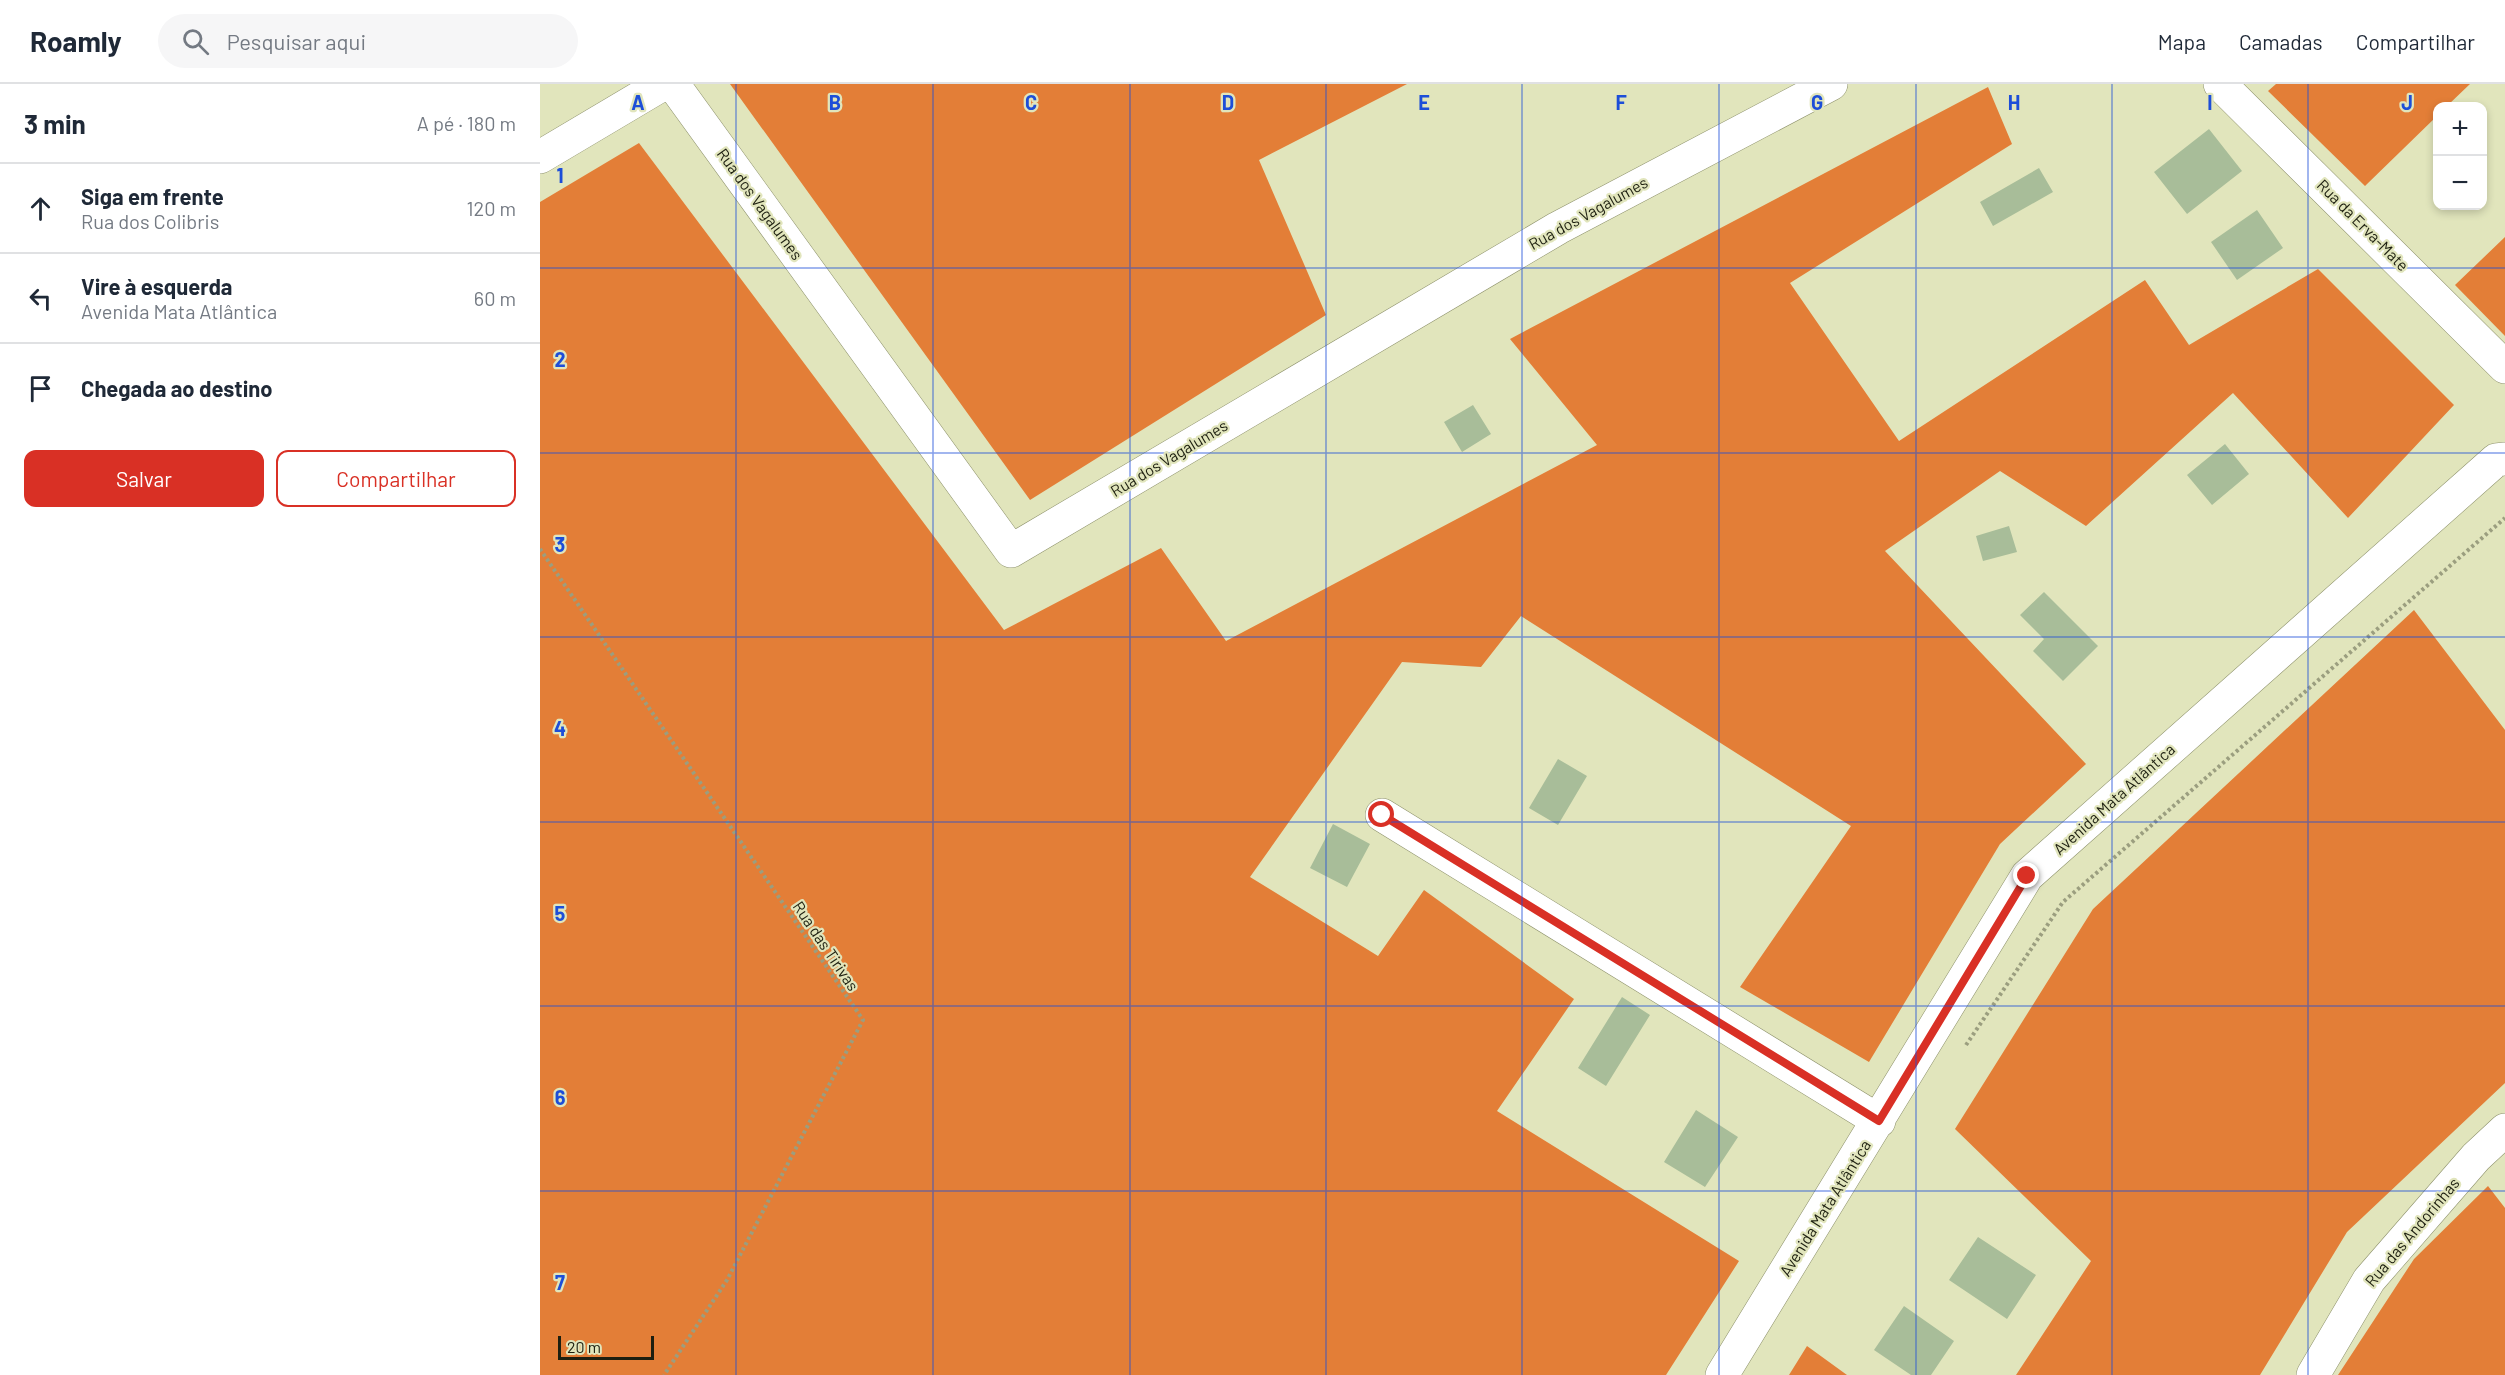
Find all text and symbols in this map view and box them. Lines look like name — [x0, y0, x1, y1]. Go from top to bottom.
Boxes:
search box — [158, 14, 578, 68]
text: Roamly — [30, 24, 122, 58]
icon: search — [179, 25, 212, 58]
text: Pesquisar aqui — [227, 28, 366, 54]
text: Mapa — [2158, 29, 2206, 54]
text: Camadas — [2239, 29, 2323, 54]
text: Compartilhar — [2356, 29, 2475, 54]
text: A — [631, 90, 645, 114]
text: B — [829, 90, 841, 114]
text: C — [1025, 90, 1037, 114]
text: D — [1222, 90, 1234, 114]
text: E — [1418, 90, 1430, 114]
text: F — [1615, 90, 1627, 114]
text: G — [1811, 90, 1823, 114]
text: H — [2008, 90, 2020, 114]
text: I — [2207, 90, 2213, 114]
text: J — [2401, 90, 2413, 114]
map controls — [2433, 102, 2487, 210]
button: + — [2433, 102, 2487, 156]
text: 3 min — [24, 108, 86, 139]
text: A pé · 180 m — [417, 111, 516, 135]
street label: Rua dos Vagalumes — [714, 144, 807, 263]
button: − — [2433, 156, 2487, 210]
text: 1 — [556, 163, 564, 187]
street label: Rua dos Vagalumes — [1525, 172, 1651, 253]
street label: Rua da Erva-Mate — [2314, 175, 2413, 274]
text: Siga em frente — [81, 183, 224, 209]
icon: ahead — [24, 192, 57, 225]
text: 120 m — [466, 196, 516, 220]
text: Rua dos Colibris — [81, 209, 219, 233]
text: Vire à esquerda — [81, 273, 232, 299]
icon: left — [24, 282, 57, 315]
text: 60 m — [474, 286, 516, 310]
text: Avenida Mata Atlântica — [81, 299, 277, 323]
text: 2 — [554, 347, 566, 371]
icon: arrive — [24, 372, 57, 405]
text: Chegada ao destino — [81, 375, 272, 401]
street label: Rua dos Vagalumes — [1107, 415, 1231, 500]
button: Salvar — [24, 450, 264, 507]
button: Compartilhar — [276, 450, 516, 507]
text: 3 — [555, 532, 565, 556]
text: 4 — [554, 716, 566, 740]
street label: Avenida Mata Atlântica — [2049, 739, 2178, 858]
route start — [1368, 801, 1394, 827]
route end — [2013, 862, 2039, 888]
street label: Rua das Tirivas — [790, 897, 863, 994]
text: 5 — [555, 901, 566, 925]
text: 6 — [555, 1085, 566, 1109]
street label: Avenida Mata Atlântica — [1775, 1136, 1874, 1279]
street label: Rua das Andorinhas — [2361, 1173, 2463, 1290]
text: 7 — [555, 1270, 565, 1294]
scale bar — [558, 1333, 654, 1360]
text: 20 m — [567, 1337, 601, 1356]

